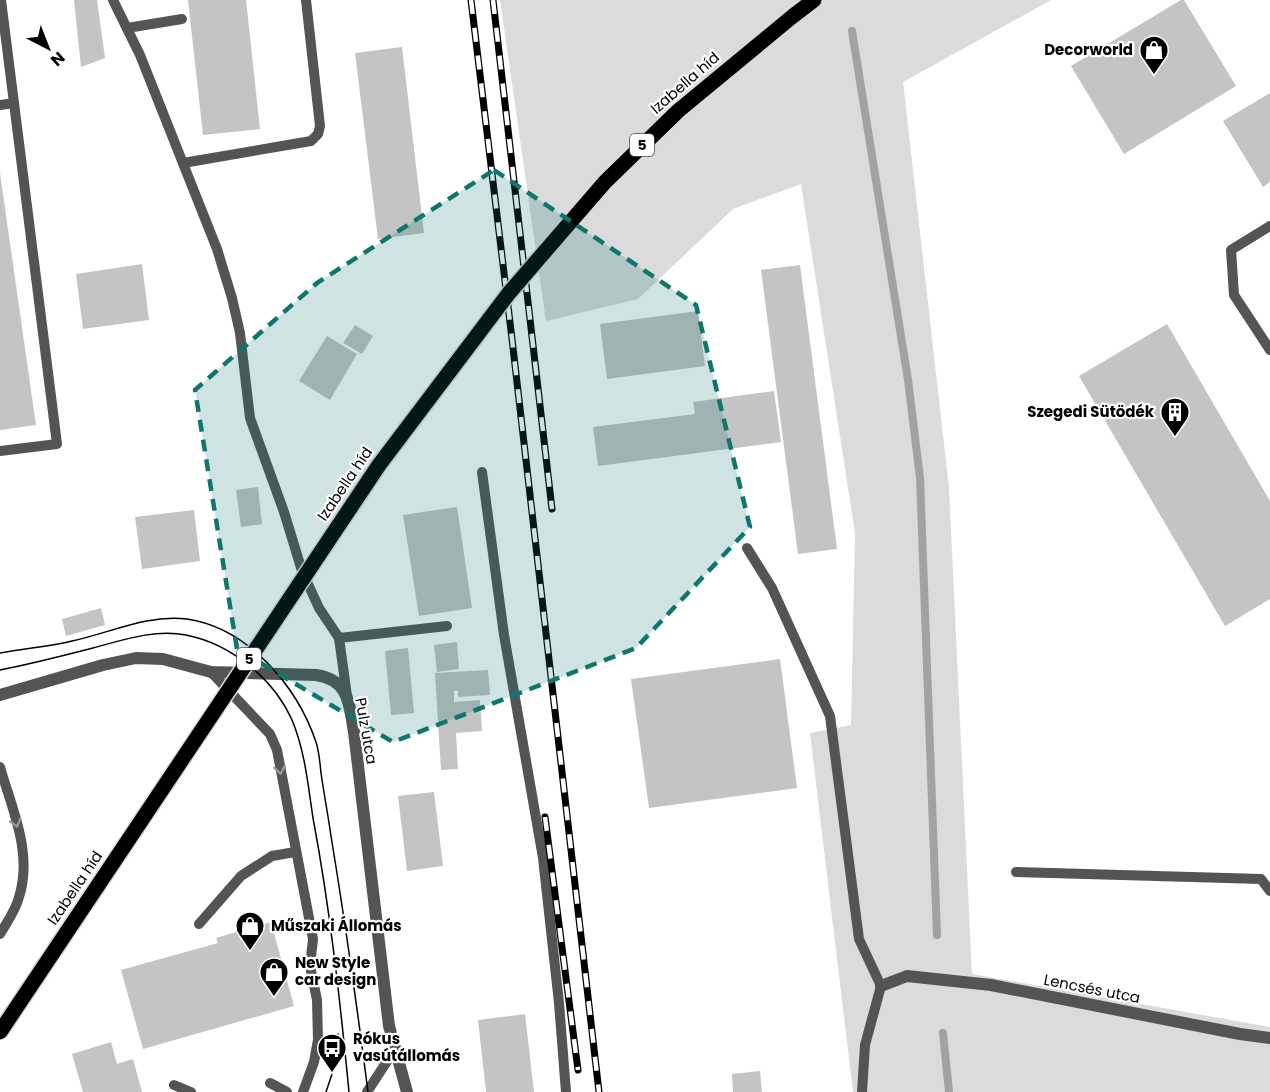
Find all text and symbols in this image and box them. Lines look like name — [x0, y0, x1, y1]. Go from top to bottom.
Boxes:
north arrow — [18, 18, 78, 78]
shop icon: Decorworld — [1138, 34, 1170, 76]
place label: Decorworld — [1044, 39, 1133, 60]
text: N — [46, 46, 70, 71]
street label: Izabella híd — [646, 47, 724, 118]
road number: 5 — [630, 134, 654, 156]
building icon: Szegedi Sütödék — [1159, 396, 1191, 438]
place label: Szegedi Sütödék — [1027, 401, 1155, 422]
street label: Izabella híd — [312, 443, 377, 525]
road number: 5 — [237, 648, 261, 670]
street label: Pulz utca — [350, 696, 383, 766]
one-way arrow — [274, 765, 286, 774]
one-way arrow — [9, 817, 21, 828]
street label: Izabella híd — [42, 847, 107, 929]
shop icon: Műszaki Állomás — [234, 910, 266, 952]
place label: Műszaki Állomás — [271, 915, 402, 936]
place label: New Style car design — [295, 952, 376, 990]
shop icon: New Style car design — [258, 956, 290, 998]
street label: Lencsés utca — [1042, 969, 1142, 1008]
place label: Rókus vasútállomás — [353, 1028, 460, 1066]
bus stop icon: Rókus vasútállomás — [316, 1032, 348, 1074]

